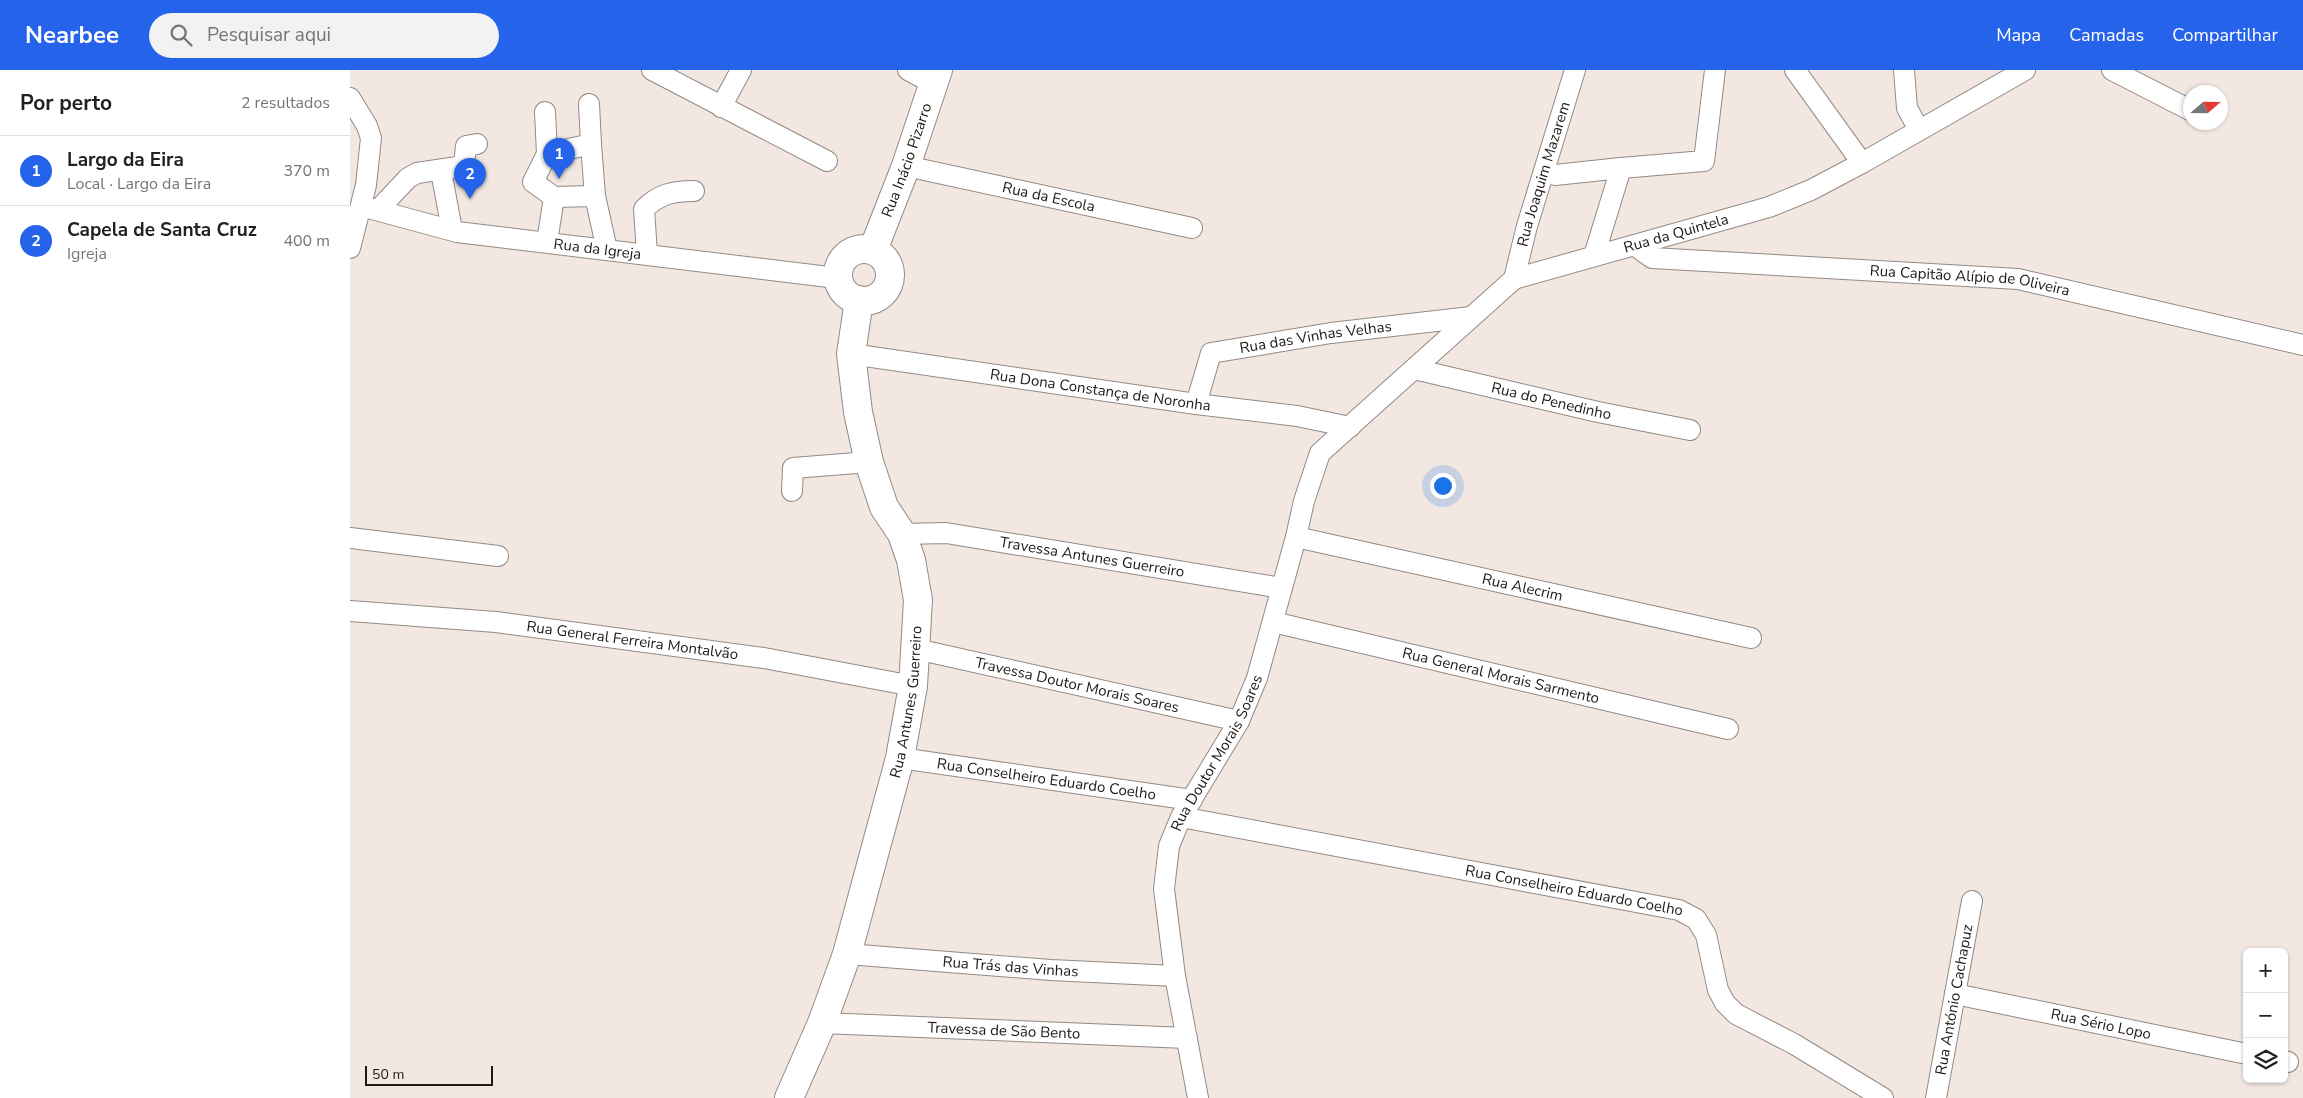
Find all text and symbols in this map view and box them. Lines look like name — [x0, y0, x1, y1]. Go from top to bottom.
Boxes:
search box — [149, 13, 499, 58]
text: Nearbee — [25, 19, 119, 51]
icon: search — [167, 21, 195, 49]
text: Pesquisar aqui — [207, 22, 331, 48]
text: Mapa — [1996, 23, 2041, 47]
text: Camadas — [2069, 23, 2144, 47]
text: Compartilhar — [2172, 23, 2278, 47]
north arrow — [2183, 85, 2228, 130]
text: Por perto — [20, 89, 112, 117]
text: 2 resultados — [241, 92, 330, 114]
street label: Rua Joaquim Mazarem — [1512, 99, 1575, 249]
street label: Rua Inácio Pizarro — [877, 100, 936, 220]
pin: 1 — [543, 138, 575, 179]
text: Largo da Eira — [67, 147, 184, 173]
pin: 2 — [454, 158, 486, 199]
text: 1 — [31, 160, 41, 182]
text: 370 m — [283, 160, 330, 182]
text: Local · Largo da Eira — [67, 173, 211, 195]
street label: Rua da Escola — [1001, 177, 1097, 217]
street label: Rua da Quintela — [1621, 209, 1731, 258]
text: Capela de Santa Cruz — [67, 217, 257, 243]
text: 2 — [31, 230, 41, 252]
text: 400 m — [283, 230, 330, 252]
street label: Rua da Igreja — [553, 234, 643, 264]
text: Igreja — [67, 243, 107, 265]
street label: Rua Capitão Alípio de Oliveira — [1869, 261, 2072, 301]
street label: Rua das Vinhas Velhas — [1238, 316, 1393, 358]
street label: Rua Dona Constança de Noronha — [989, 364, 1212, 416]
street label: Rua do Penedinho — [1489, 377, 1613, 424]
your location — [1430, 473, 1456, 499]
street label: Travessa Antunes Guerreiro — [998, 532, 1186, 582]
street label: Rua Alecrim — [1480, 569, 1565, 606]
street label: Rua General Ferreira Montalvão — [525, 616, 739, 664]
street label: Rua Antunes Guerreiro — [885, 625, 926, 780]
street label: Rua General Morais Sarmento — [1400, 643, 1601, 708]
street label: Travessa Doutor Morais Soares — [973, 652, 1181, 717]
street label: Rua Doutor Morais Soares — [1166, 672, 1267, 834]
street label: Rua Conselheiro Eduardo Coelho — [936, 753, 1157, 805]
street label: Rua Conselheiro Eduardo Coelho — [1464, 860, 1685, 921]
street label: Rua António Cachapuz — [1930, 923, 1978, 1077]
map controls — [2243, 948, 2288, 1083]
button: + — [2243, 948, 2288, 993]
street label: Rua Trás das Vinhas — [942, 952, 1079, 981]
button: − — [2243, 993, 2288, 1038]
street label: Rua Sério Lopo — [2049, 1004, 2153, 1044]
street label: Travessa de São Bento — [927, 1017, 1081, 1044]
button: layers — [2243, 1038, 2288, 1083]
scale bar — [365, 1063, 492, 1086]
text: 50 m — [372, 1065, 404, 1084]

